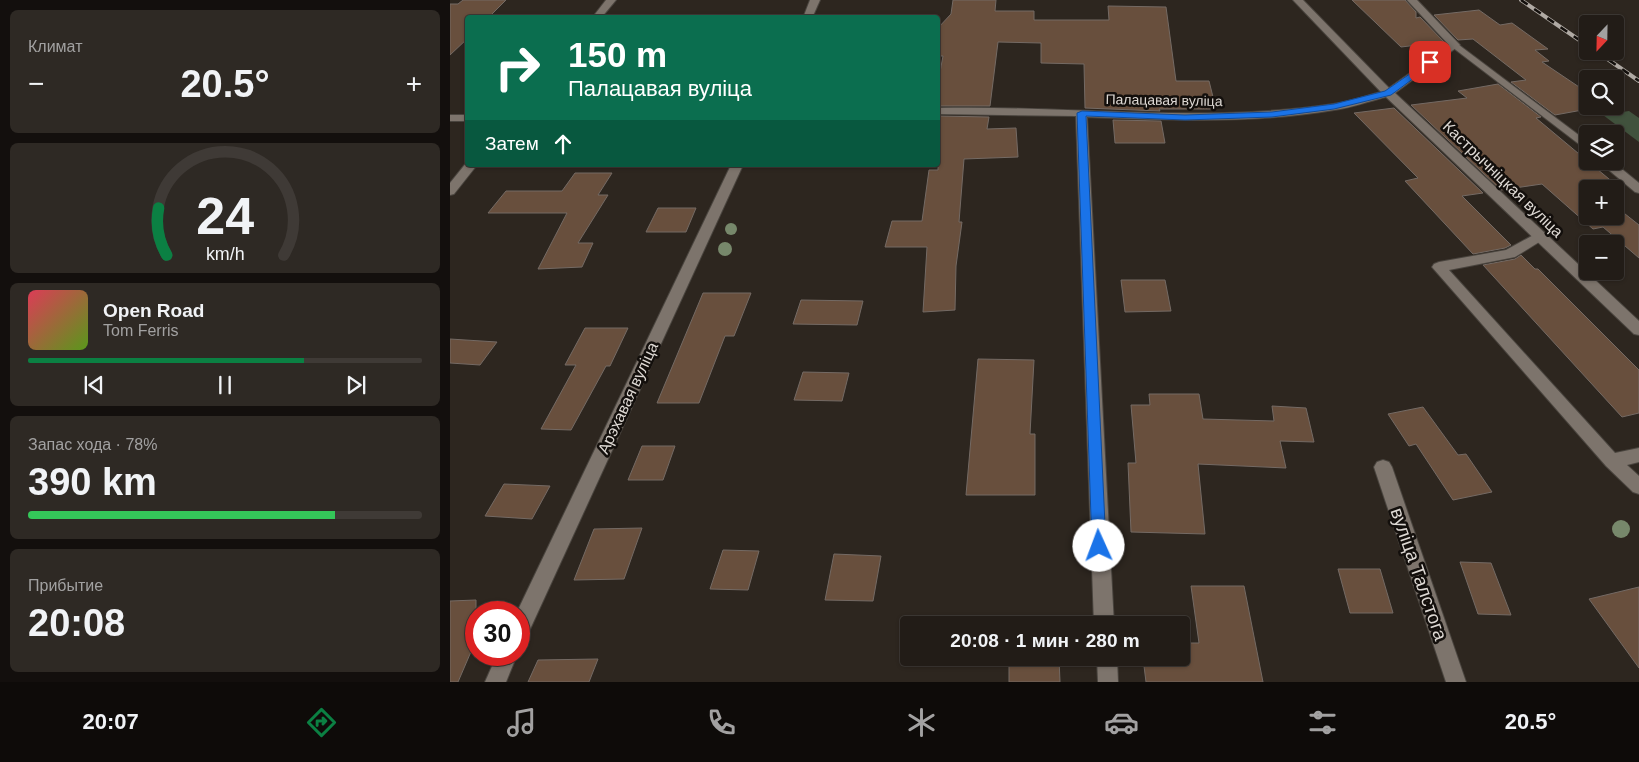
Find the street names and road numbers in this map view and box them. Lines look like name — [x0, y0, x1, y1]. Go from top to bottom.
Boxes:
street label: Палацавая вуліца — [1105, 91, 1223, 109]
street label: Кастрычніцкая вуліца — [1440, 117, 1567, 241]
street label: Арэхавая вуліца — [595, 339, 661, 457]
street label: вуліца Талстога — [1386, 505, 1452, 643]

